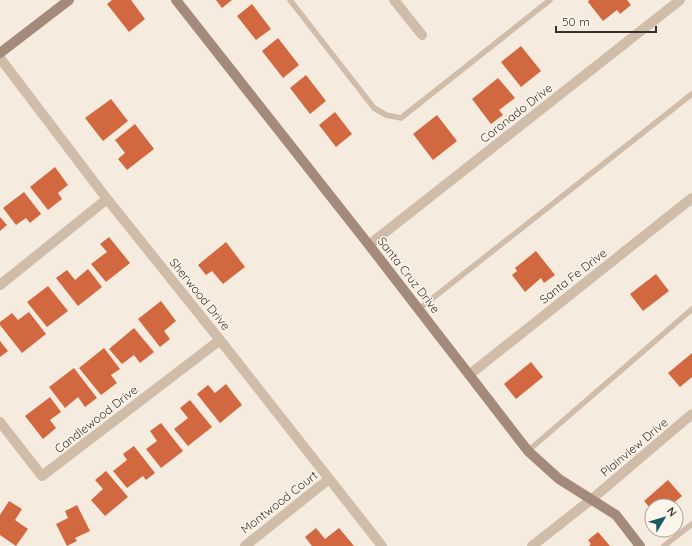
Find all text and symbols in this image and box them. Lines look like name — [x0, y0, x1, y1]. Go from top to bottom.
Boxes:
scale bar — [556, 8, 656, 34]
text: 50 m — [562, 14, 590, 29]
street label: Coronado Drive — [477, 80, 555, 146]
street label: Santa Cruz Drive — [375, 234, 444, 316]
street label: Santa Fe Drive — [536, 245, 610, 307]
street label: Sherwood Drive — [166, 255, 234, 333]
street label: Candlewood Drive — [51, 382, 141, 456]
street label: Plainview Drive — [597, 414, 671, 480]
street label: Montwood Court — [238, 467, 320, 537]
north arrow — [644, 498, 684, 538]
text: N — [664, 504, 680, 519]

